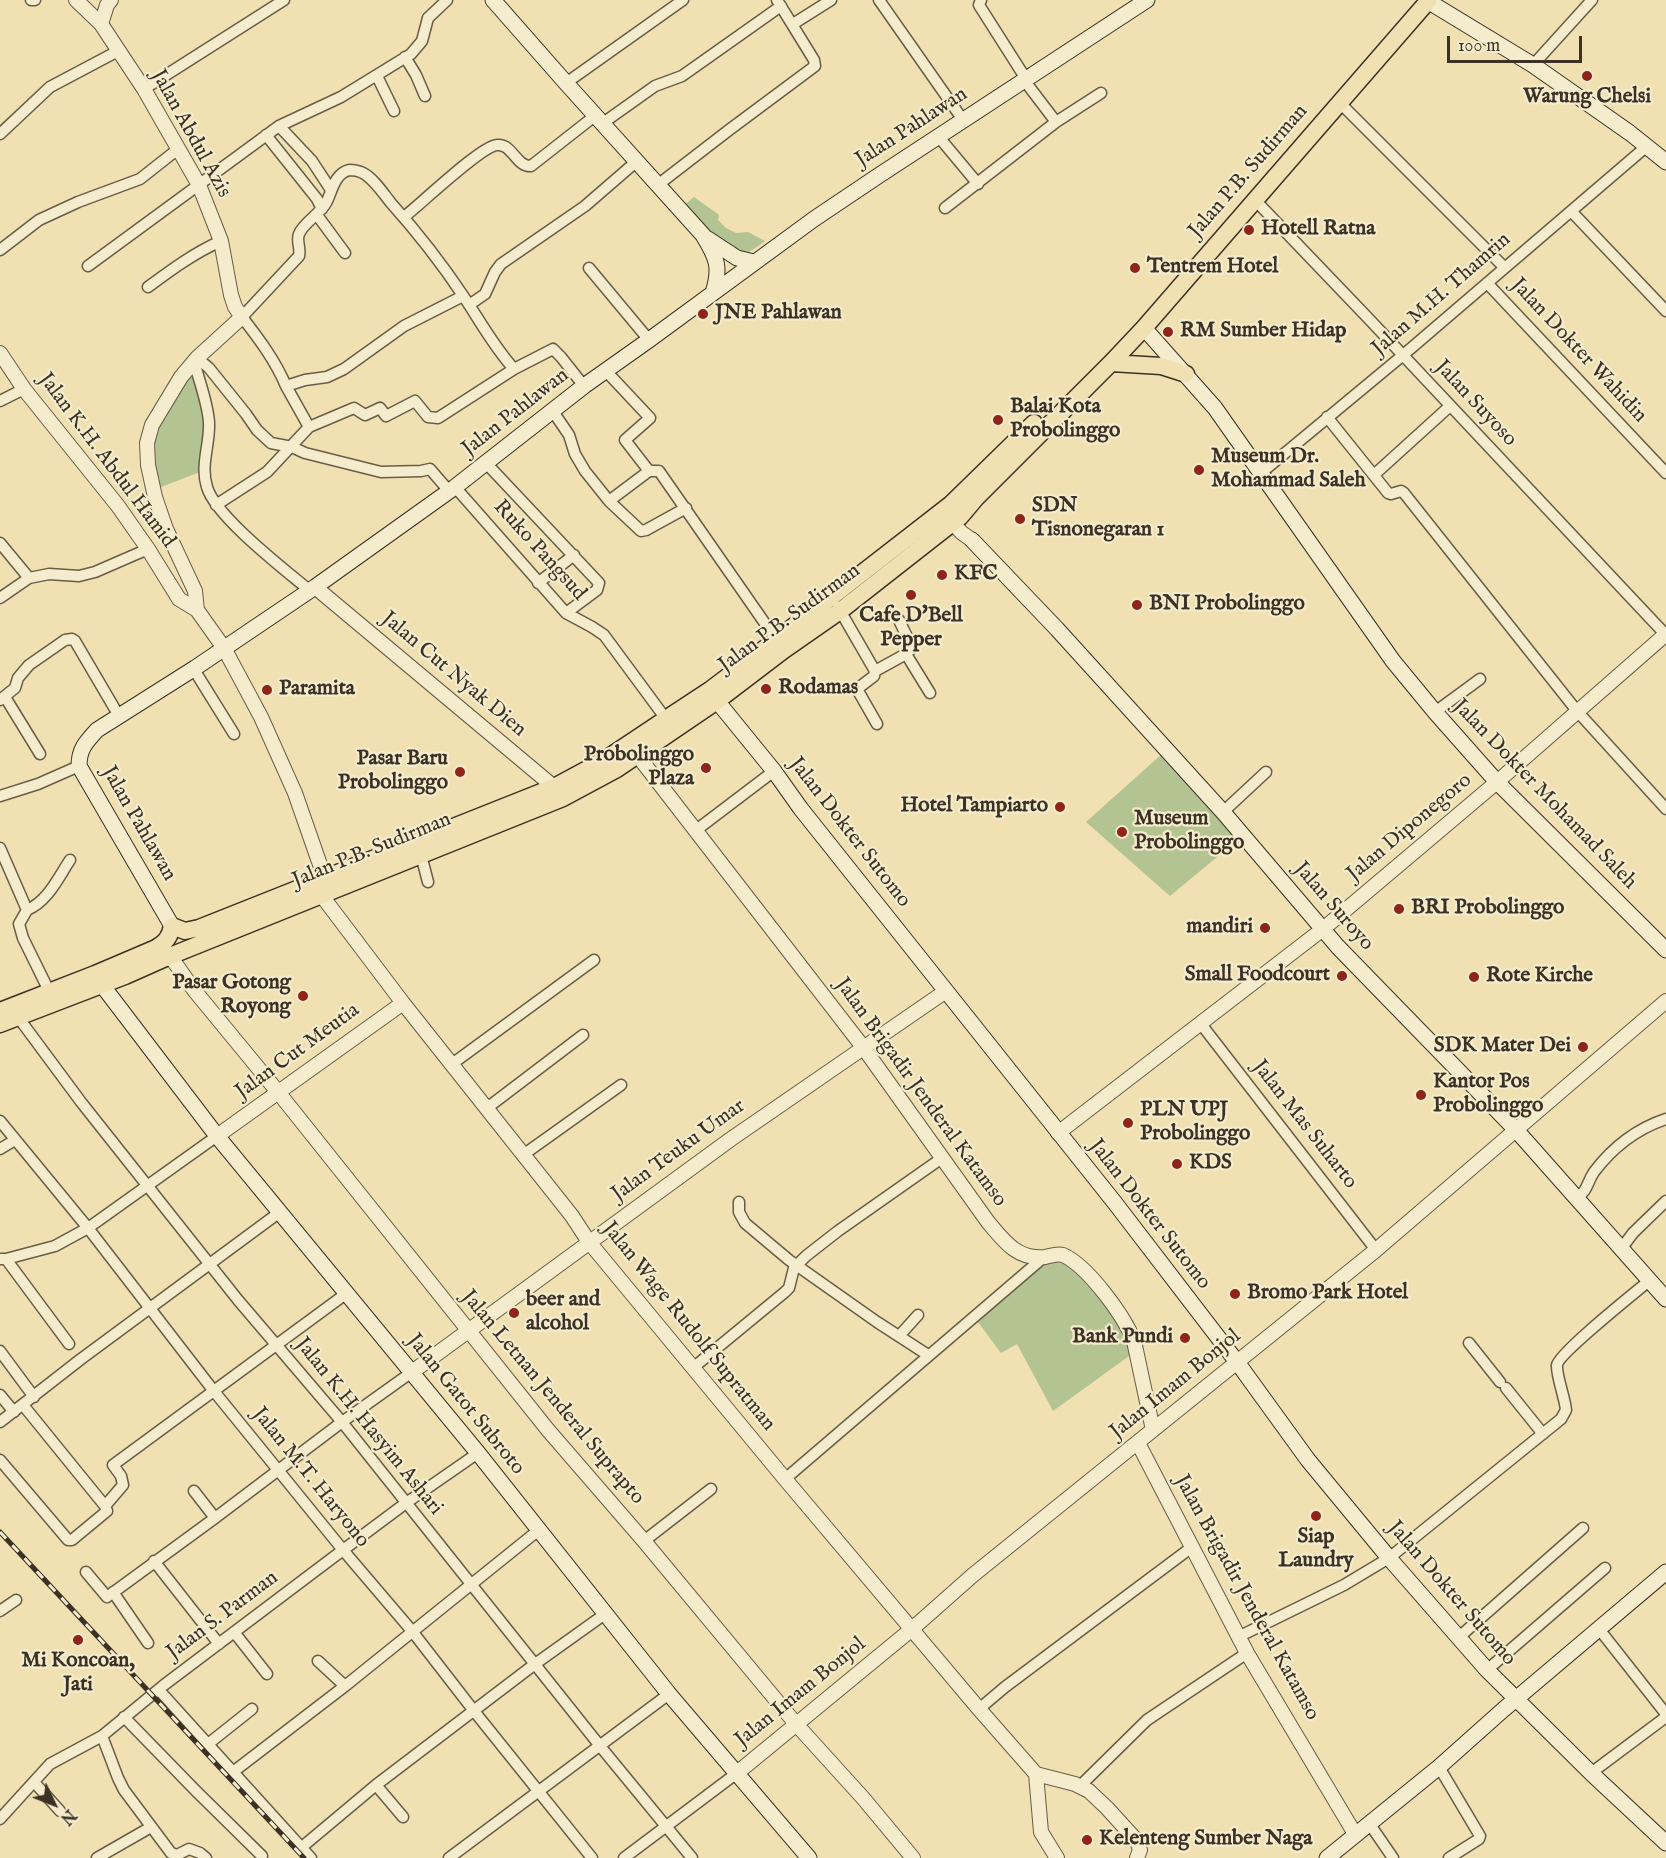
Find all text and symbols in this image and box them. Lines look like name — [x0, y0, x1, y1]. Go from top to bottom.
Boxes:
scale bar — [1450, 24, 1585, 62]
text: 100 m — [1458, 35, 1500, 58]
street label: Jalan Abdul Azis — [144, 66, 236, 202]
marker: Warung Chelsi — [1580, 69, 1594, 83]
street label: Jalan Pahlawan — [851, 82, 973, 174]
place label: Warung Chelsi — [1523, 85, 1651, 111]
street label: Jalan P.B. Sudirman — [1184, 100, 1314, 244]
place label: Hotell Ratna — [1261, 217, 1375, 243]
marker: Hotell Ratna — [1242, 223, 1256, 237]
street label: Jalan M.H. Thamrin — [1368, 228, 1516, 362]
place label: Tentrem Hotel — [1147, 255, 1278, 281]
marker: Tentrem Hotel — [1128, 261, 1142, 275]
street label: Jalan Dokter Wahidin — [1504, 273, 1652, 429]
place label: JNE Pahlawan — [715, 301, 842, 327]
marker: JNE Pahlawan — [696, 307, 710, 321]
place label: RM Sumber Hidap — [1180, 319, 1346, 345]
marker: RM Sumber Hidap — [1161, 325, 1175, 339]
street label: Jalan Suyoso — [1429, 355, 1521, 453]
street label: Jalan Pahlawan — [458, 364, 574, 462]
street label: Jalan K.H. Abdul Hamid — [32, 369, 180, 553]
place label: Balai Kota Probolinggo — [1010, 395, 1120, 445]
marker: Balai Kota Probolinggo — [991, 413, 1005, 427]
place label: Museum Dr. Mohammad Saleh — [1211, 445, 1366, 495]
marker: Museum Dr. Mohammad Saleh — [1192, 463, 1206, 477]
place label: SDN Tisnonegaran 1 — [1032, 494, 1164, 544]
street label: Ruko Pangsud — [487, 495, 591, 607]
marker: SDN Tisnonegaran 1 — [1013, 512, 1027, 526]
street label: Jalan P.B. Sudirman — [714, 559, 866, 679]
place label: KFC — [954, 562, 998, 588]
marker: KFC — [935, 568, 949, 582]
marker: Cafe D'Bell Pepper — [904, 588, 918, 602]
place label: BNI Probolinggo — [1149, 592, 1305, 618]
marker: BNI Probolinggo — [1130, 598, 1144, 612]
place label: Cafe D'Bell Pepper — [859, 604, 963, 654]
street label: Jalan Cut Nyak Dien — [375, 607, 531, 743]
place label: Rodamas — [778, 676, 858, 702]
place label: Paramita — [279, 677, 355, 703]
marker: Rodamas — [759, 682, 773, 696]
marker: Paramita — [260, 683, 274, 697]
street label: Jalan Dokter Mohamad Saleh — [1447, 695, 1641, 895]
place label: Probolinggo Plaza — [584, 743, 694, 793]
place label: Pasar Baru Probolinggo — [338, 747, 448, 797]
street label: Jalan Dokter Sutomo — [783, 753, 915, 913]
marker: Probolinggo Plaza — [699, 761, 713, 775]
street label: Jalan Pahlawan — [95, 762, 181, 886]
marker: Pasar Baru Probolinggo — [453, 765, 467, 779]
street label: Jalan Diponegoro — [1342, 768, 1478, 888]
place label: Hotel Tampiarto — [901, 794, 1048, 820]
marker: Hotel Tampiarto — [1053, 800, 1067, 814]
place label: Museum Probolinggo — [1134, 807, 1244, 857]
street label: Jalan P.B. Sudirman — [289, 808, 455, 894]
marker: Museum Probolinggo — [1115, 825, 1129, 839]
street label: Jalan Suroyo — [1288, 857, 1378, 957]
place label: BRI Probolinggo — [1411, 896, 1564, 922]
marker: BRI Probolinggo — [1392, 902, 1406, 916]
place label: mandiri — [1186, 915, 1253, 941]
marker: mandiri — [1258, 921, 1272, 935]
place label: Small Foodcourt — [1185, 963, 1330, 989]
place label: Rote Kirche — [1486, 964, 1593, 990]
marker: Small Foodcourt — [1335, 969, 1349, 983]
marker: Rote Kirche — [1467, 970, 1481, 984]
place label: Pasar Gotong Royong — [172, 971, 291, 1021]
street label: Jalan Brigadir Jenderal Katamso — [828, 974, 1012, 1212]
marker: Pasar Gotong Royong — [296, 989, 310, 1003]
street label: Jalan Cut Meutia — [231, 998, 365, 1106]
place label: SDK Mater Dei — [1434, 1034, 1571, 1060]
marker: SDK Mater Dei — [1576, 1040, 1590, 1054]
street label: Jalan Mas Suharto — [1246, 1056, 1362, 1194]
place label: Kantor Pos Probolinggo — [1433, 1070, 1543, 1120]
marker: Kantor Pos Probolinggo — [1414, 1088, 1428, 1102]
street label: Jalan Teuku Umar — [607, 1094, 751, 1208]
place label: PLN UPJ Probolinggo — [1140, 1098, 1250, 1148]
marker: PLN UPJ Probolinggo — [1121, 1116, 1135, 1130]
street label: Jalan Dokter Sutomo — [1083, 1135, 1215, 1295]
place label: KDS — [1189, 1151, 1232, 1177]
marker: KDS — [1170, 1157, 1184, 1171]
street label: Jalan Wage Rudolf Supratman — [596, 1217, 780, 1437]
place label: Bromo Park Hotel — [1247, 1281, 1408, 1307]
street label: Jalan Letnan Jenderal Suprapto — [455, 1286, 649, 1510]
marker: Bromo Park Hotel — [1228, 1287, 1242, 1301]
place label: beer and alcohol — [526, 1288, 600, 1338]
marker: beer and alcohol — [507, 1306, 521, 1320]
place label: Bank Pundi — [1072, 1325, 1173, 1351]
street label: Jalan Imam Bonjol — [1105, 1325, 1247, 1445]
street label: Jalan Gatot Subroto — [400, 1329, 530, 1481]
marker: Bank Pundi — [1178, 1331, 1192, 1345]
street label: Jalan K.H. Hasyim Ashari — [289, 1333, 447, 1521]
street label: Jalan M.T. Haryono — [246, 1403, 374, 1553]
street label: Jalan Brigadir Jenderal Katamso — [1168, 1471, 1324, 1725]
marker: Siap Laundry — [1309, 1509, 1323, 1523]
street label: Jalan Dokter Sutomo — [1381, 1516, 1521, 1672]
place label: Siap Laundry — [1278, 1525, 1354, 1575]
street label: Jalan S. Parman — [162, 1566, 284, 1666]
marker: Mi Koncoan, Jati — [71, 1633, 85, 1647]
street label: Jalan Imam Bonjol — [730, 1633, 872, 1753]
place label: Mi Koncoan, Jati — [21, 1649, 135, 1699]
north arrow — [24, 1774, 84, 1834]
text: N — [55, 1804, 79, 1828]
place label: Kelenteng Sumber Naga — [1099, 1827, 1312, 1853]
marker: Kelenteng Sumber Naga — [1080, 1833, 1094, 1847]

